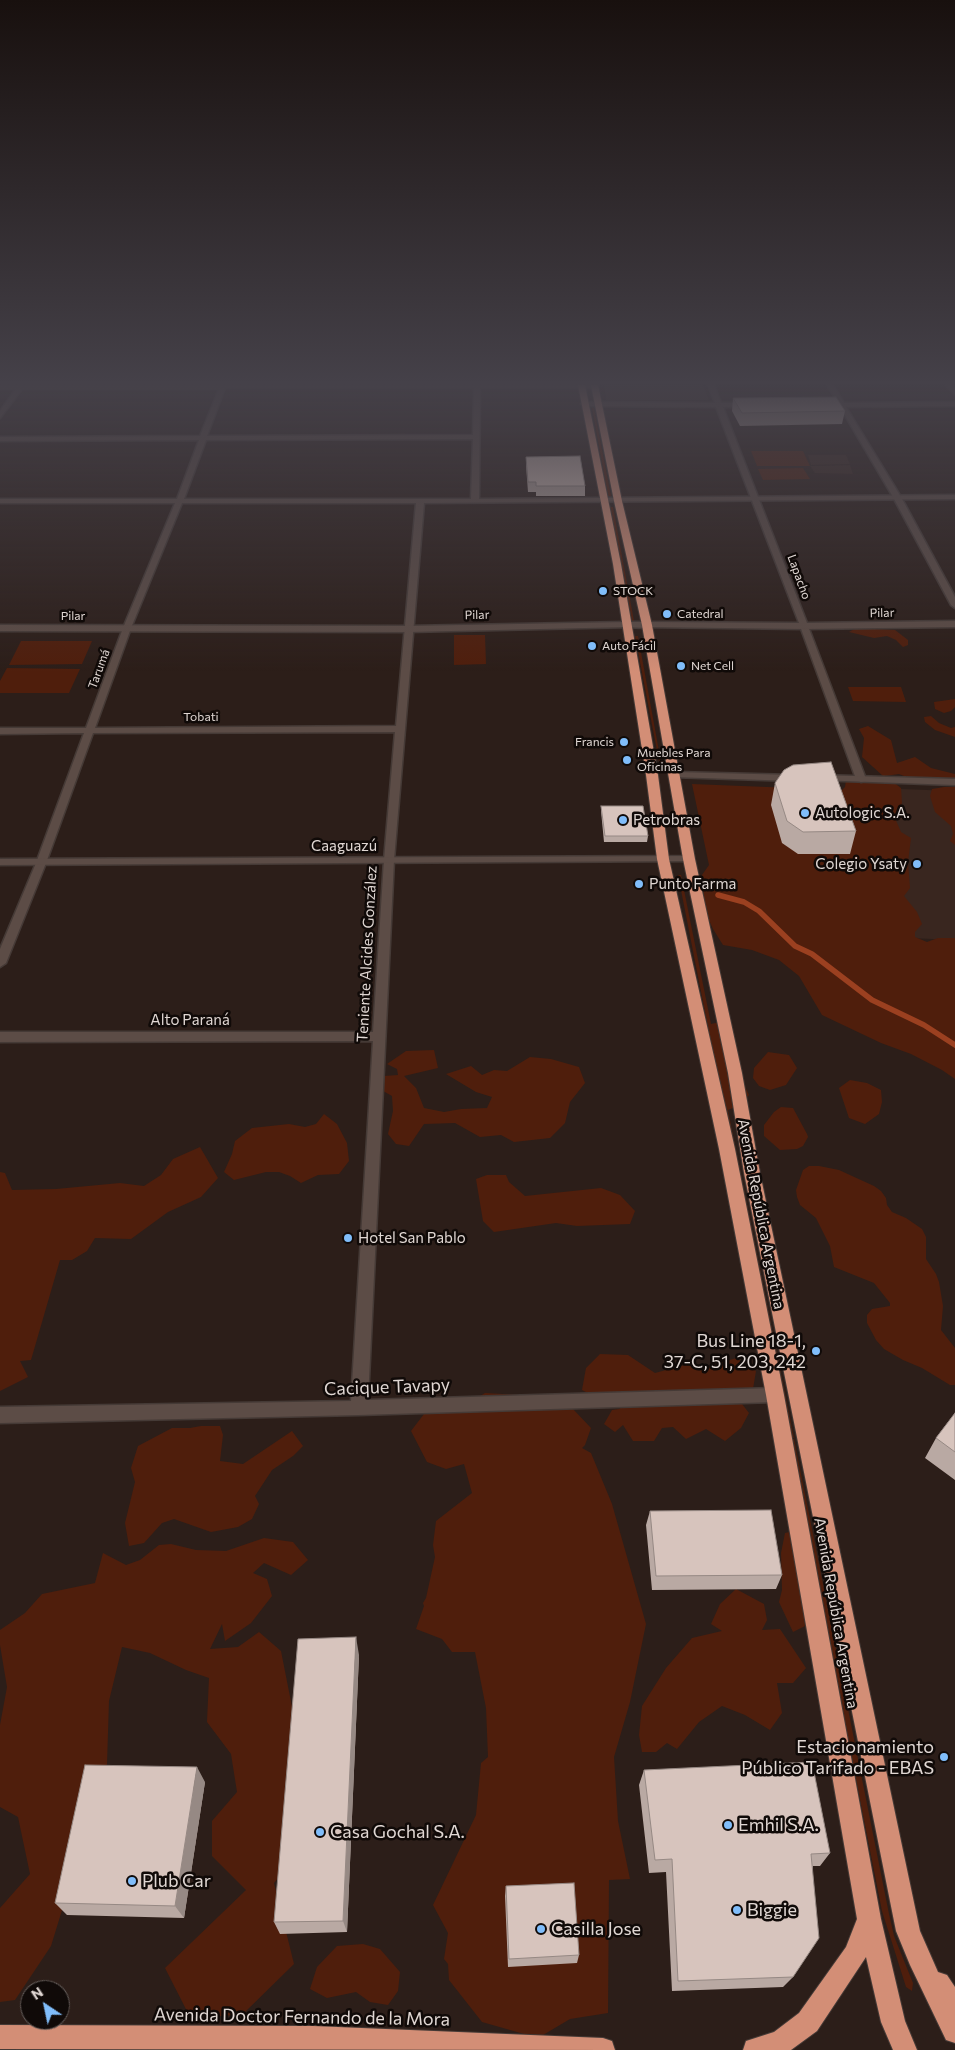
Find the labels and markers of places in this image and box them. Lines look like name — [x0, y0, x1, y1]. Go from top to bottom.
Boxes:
place label: STOCK — [613, 584, 653, 598]
marker: STOCK — [597, 585, 609, 597]
place label: Catedral — [677, 607, 724, 621]
marker: Catedral — [661, 608, 673, 620]
place label: Auto Fácil — [602, 639, 656, 653]
marker: Auto Fácil — [586, 640, 598, 652]
place label: Net Cell — [691, 659, 734, 673]
marker: Net Cell — [675, 660, 687, 672]
place label: Francis — [575, 735, 614, 749]
marker: Francis — [618, 736, 630, 748]
place label: Muebles Para Oficinas — [637, 746, 710, 774]
marker: Muebles Para Oficinas — [621, 754, 633, 766]
place label: Autologic S.A. — [815, 804, 910, 822]
marker: Autologic S.A. — [799, 807, 811, 819]
place label: Petrobras — [633, 811, 700, 829]
marker: Petrobras — [617, 814, 629, 826]
place label: Colegio Ysaty — [815, 855, 907, 873]
marker: Colegio Ysaty — [911, 858, 923, 870]
place label: Punto Farma — [649, 875, 736, 893]
marker: Punto Farma — [633, 878, 645, 890]
place label: Hotel San Pablo — [358, 1229, 466, 1247]
marker: Hotel San Pablo — [342, 1232, 354, 1244]
place label: Bus Line 18-1, 37-C, 51, 203, 242 — [664, 1330, 806, 1372]
marker: Bus Line 18-1, 37-C, 51, 203, 242 — [810, 1345, 822, 1357]
place label: Estacionamiento Público Tarifado - EBAS — [741, 1736, 934, 1778]
marker: Estacionamiento Público Tarifado - EBAS — [938, 1751, 950, 1763]
place label: Emhil S.A. — [738, 1814, 819, 1836]
marker: Emhil S.A. — [722, 1819, 734, 1831]
place label: Casa Gochal S.A. — [330, 1821, 465, 1843]
marker: Casa Gochal S.A. — [314, 1826, 326, 1838]
place label: Plub Car — [142, 1870, 211, 1892]
marker: Plub Car — [126, 1875, 138, 1887]
place label: Biggie — [747, 1899, 797, 1921]
marker: Biggie — [731, 1904, 743, 1916]
place label: Casilla Jose — [551, 1918, 641, 1940]
marker: Casilla Jose — [535, 1923, 547, 1935]

